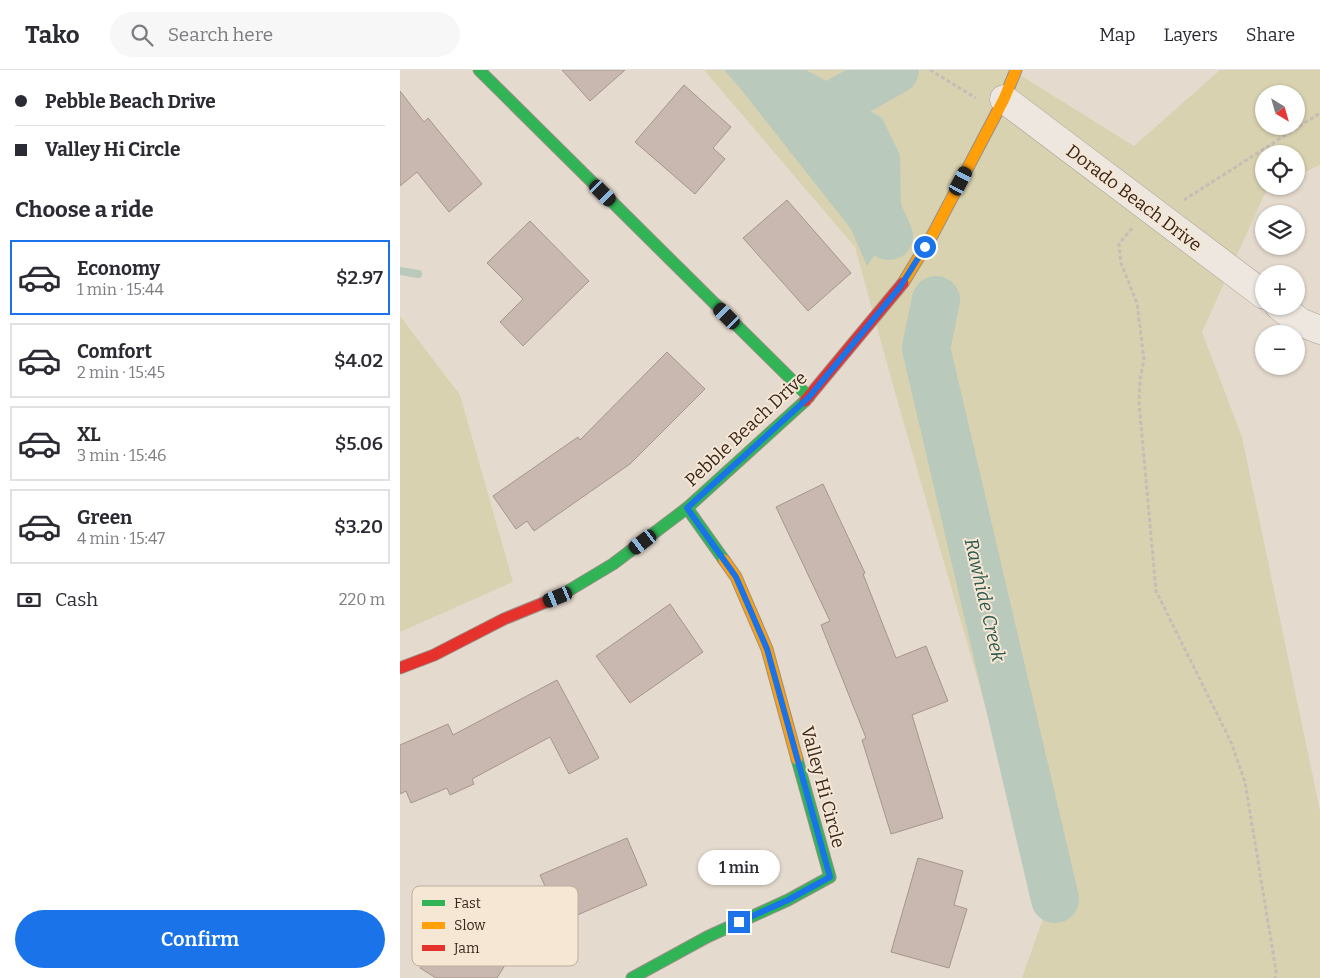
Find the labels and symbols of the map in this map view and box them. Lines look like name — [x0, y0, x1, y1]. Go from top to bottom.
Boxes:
north arrow — [1255, 85, 1305, 135]
street label: Dorado Beach Drive — [1062, 140, 1206, 256]
car — [947, 164, 974, 198]
car — [587, 177, 618, 209]
route start — [914, 236, 936, 258]
car — [711, 300, 742, 332]
street label: Pebble Beach Drive — [680, 367, 812, 491]
car — [626, 527, 659, 557]
water label: Rawhide Creek — [960, 536, 1011, 665]
car — [541, 584, 574, 610]
street label: Valley Hi Circle — [796, 724, 850, 850]
callout: 1 min — [698, 850, 780, 884]
legend — [412, 886, 578, 966]
text: Fast — [454, 895, 481, 912]
route end — [728, 911, 750, 933]
text: Slow — [454, 917, 486, 934]
text: Jam — [453, 940, 480, 957]

